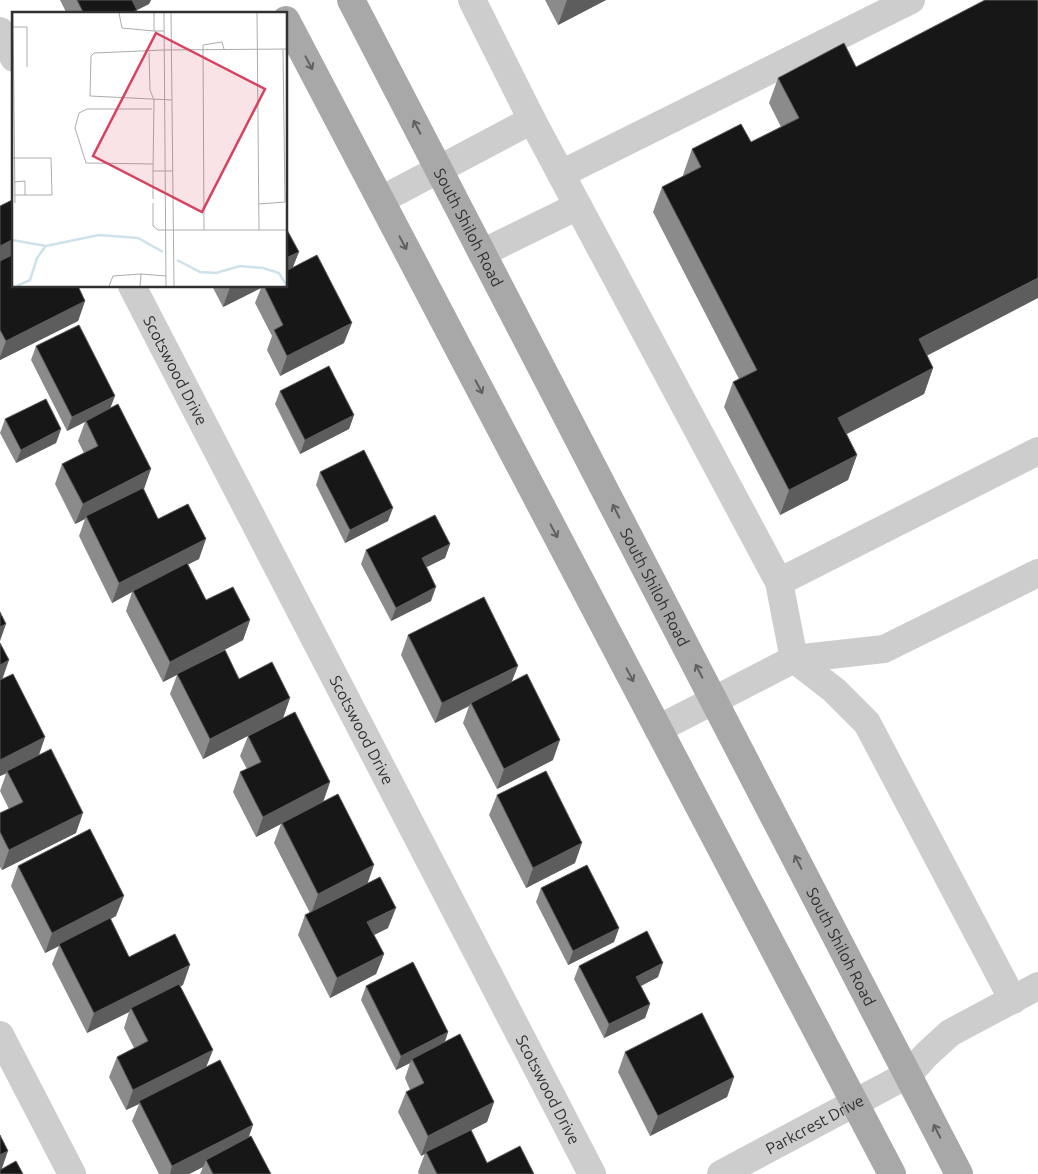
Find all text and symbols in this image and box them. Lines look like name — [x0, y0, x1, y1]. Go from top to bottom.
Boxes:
inset map — [12, 12, 288, 288]
one-way arrow — [305, 55, 314, 70]
one-way arrow — [412, 120, 421, 135]
street label: South Shiloh Road — [431, 165, 507, 290]
one-way arrow — [399, 235, 408, 250]
street label: Scotswood Drive — [140, 313, 211, 428]
one-way arrow — [475, 379, 484, 394]
one-way arrow — [611, 504, 621, 519]
one-way arrow — [550, 523, 559, 538]
street label: South Shiloh Road — [617, 525, 693, 649]
one-way arrow — [694, 664, 703, 679]
one-way arrow — [625, 667, 635, 682]
street label: Scotswood Drive — [326, 672, 398, 788]
one-way arrow — [793, 855, 802, 870]
street label: South Shiloh Road — [803, 884, 879, 1009]
street label: Scotswood Drive — [513, 1032, 584, 1147]
street label: Parkcrest Drive — [762, 1091, 867, 1158]
one-way arrow — [932, 1123, 942, 1138]

